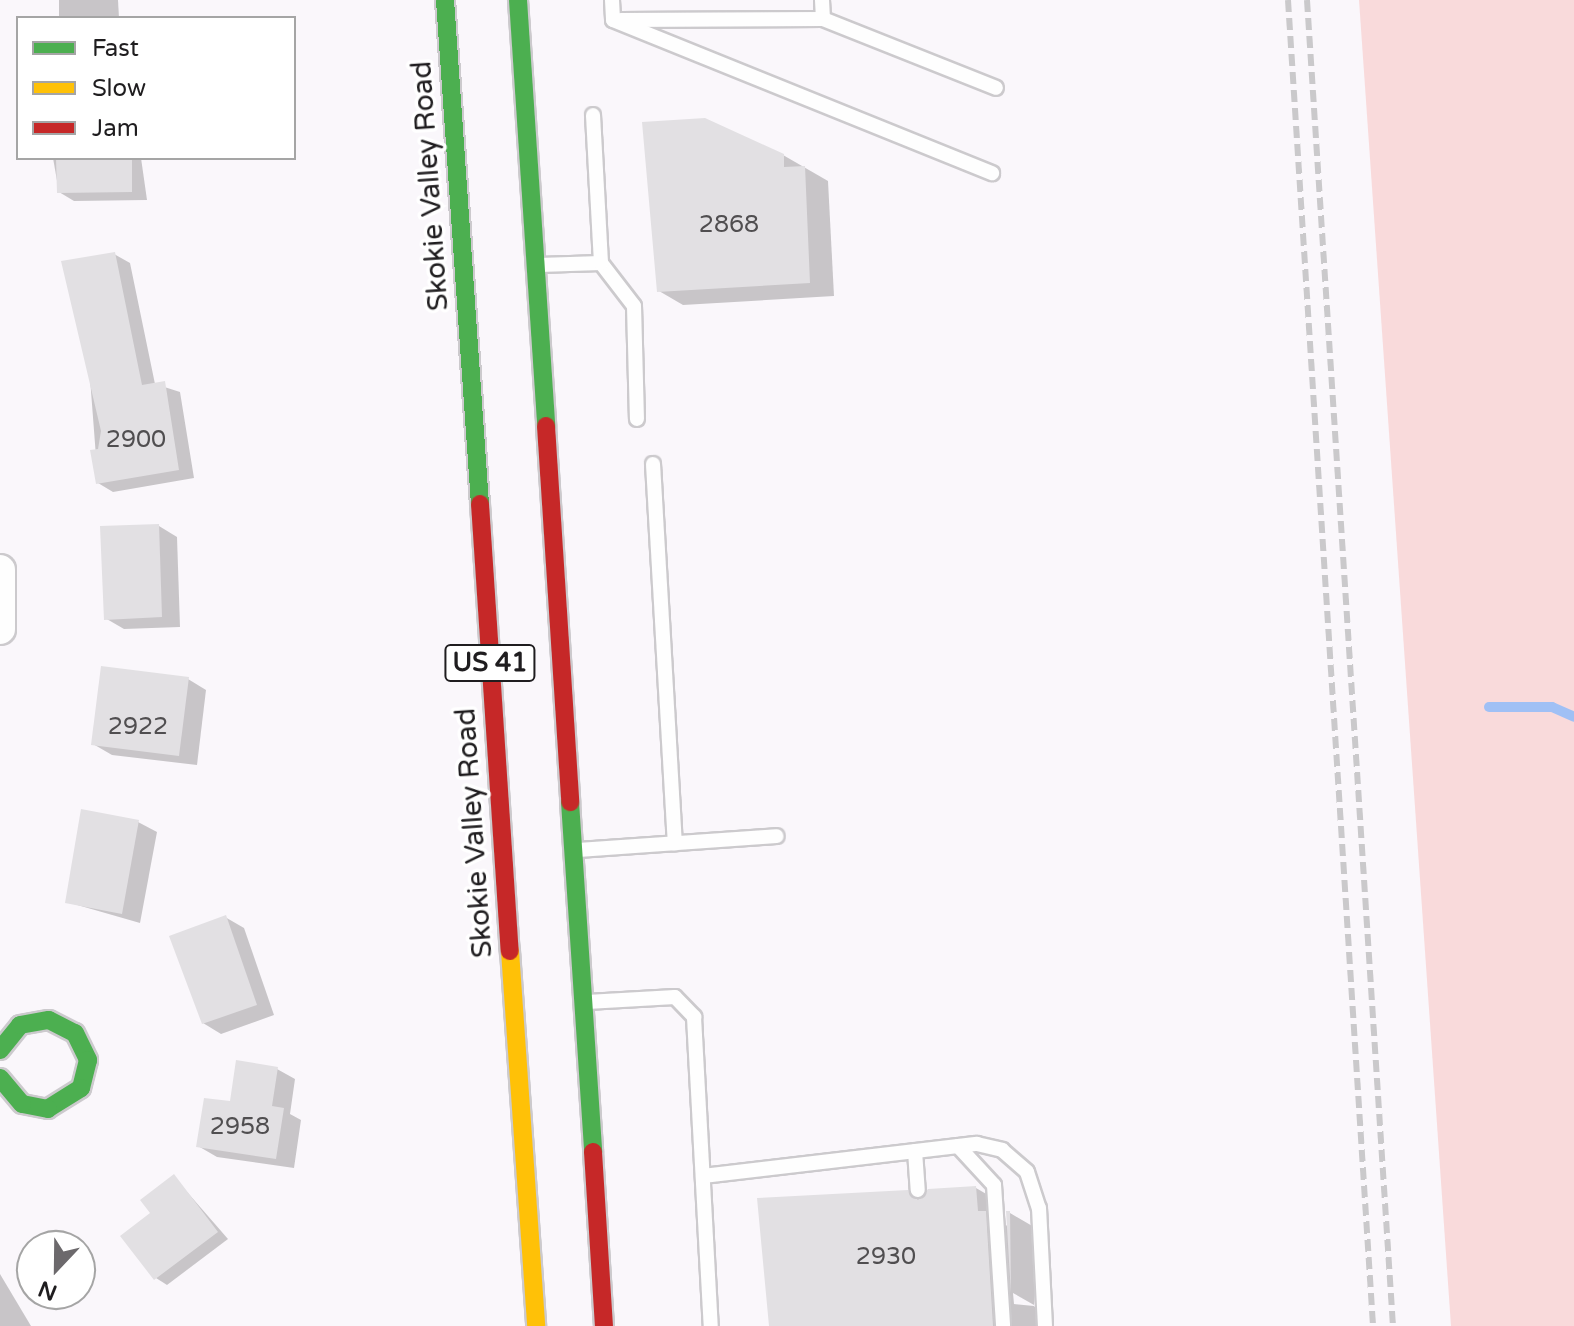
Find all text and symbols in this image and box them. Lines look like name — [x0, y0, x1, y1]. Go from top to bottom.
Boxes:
legend — [16, 16, 296, 160]
text: Fast — [92, 34, 139, 63]
street label: Skokie Valley Road — [405, 60, 455, 312]
text: Slow — [92, 74, 146, 103]
text: Jam — [92, 114, 139, 143]
house number: 2868 — [699, 211, 759, 239]
house number: 2900 — [106, 426, 166, 454]
road number: US 41 — [444, 641, 536, 685]
street label: Skokie Valley Road — [449, 707, 499, 959]
house number: 2922 — [108, 713, 168, 741]
house number: 2958 — [210, 1113, 270, 1141]
north arrow — [16, 1230, 96, 1310]
house number: 2930 — [856, 1243, 916, 1271]
text: N — [35, 1275, 61, 1306]

